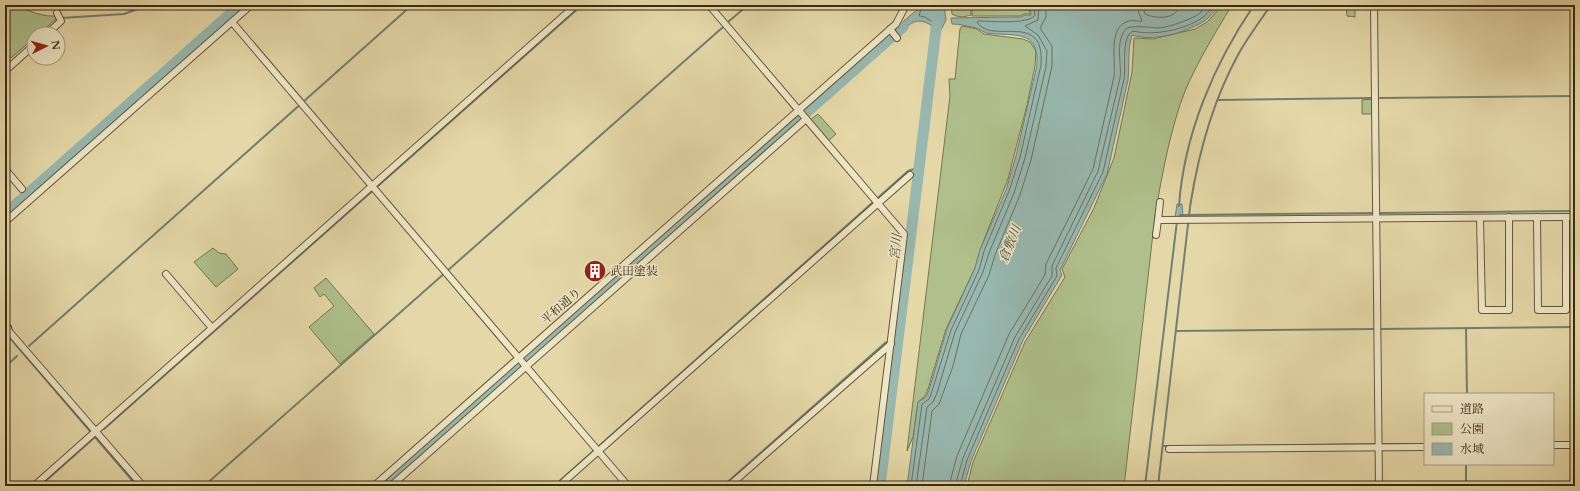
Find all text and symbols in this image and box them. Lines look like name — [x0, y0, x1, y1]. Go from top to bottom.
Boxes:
north arrow — [26, 26, 66, 66]
text: N — [47, 39, 63, 51]
water label: 倉敷川 — [994, 221, 1026, 265]
water label: 宮川 — [885, 231, 907, 261]
building icon: 武田塗装 — [582, 258, 608, 284]
place label: 武田塗装 — [610, 263, 658, 279]
street label: 平和通り — [538, 284, 584, 328]
legend — [1424, 393, 1554, 465]
text: 道路 — [1460, 401, 1484, 417]
text: 公園 — [1460, 421, 1484, 437]
text: 水域 — [1460, 441, 1484, 457]

